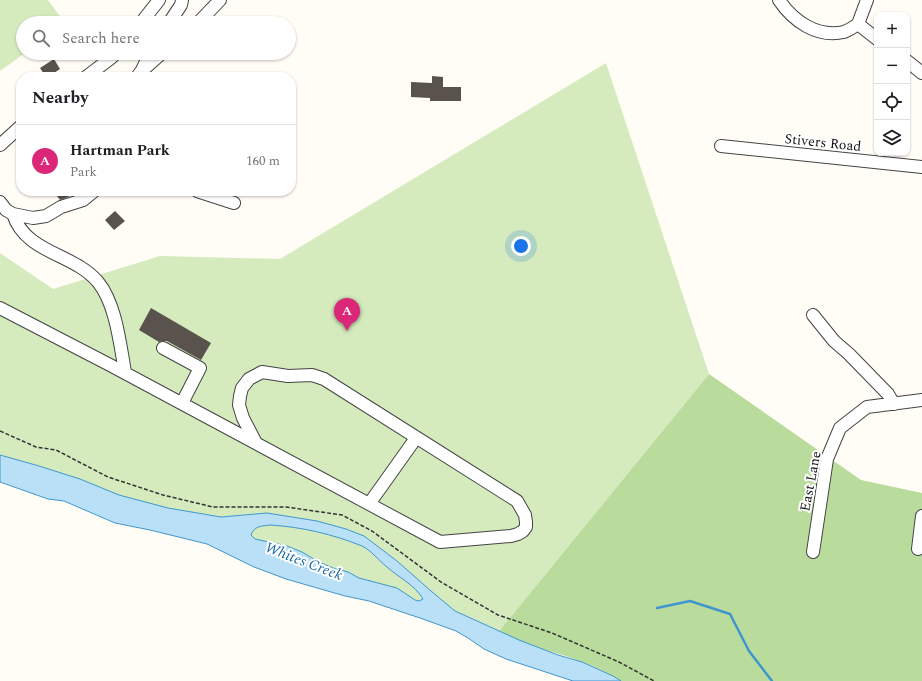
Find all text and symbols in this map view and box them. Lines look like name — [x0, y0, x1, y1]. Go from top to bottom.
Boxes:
map controls — [874, 12, 910, 156]
button: + — [874, 12, 910, 48]
search box — [16, 16, 296, 60]
icon: search — [30, 27, 52, 49]
text: Search here — [62, 27, 140, 50]
button: − — [874, 48, 910, 84]
button: locate — [874, 84, 910, 120]
text: Nearby — [32, 85, 88, 111]
button: layers — [874, 120, 910, 156]
street label: Stivers Road — [784, 128, 863, 157]
text: Hartman Park — [70, 139, 170, 162]
text: A — [40, 151, 50, 171]
text: 160 m — [246, 151, 280, 171]
text: Park — [70, 162, 97, 182]
your location — [511, 236, 531, 256]
pin: A — [334, 298, 360, 331]
street label: East Lane — [794, 449, 827, 513]
water label: Whites Creek — [262, 536, 346, 587]

